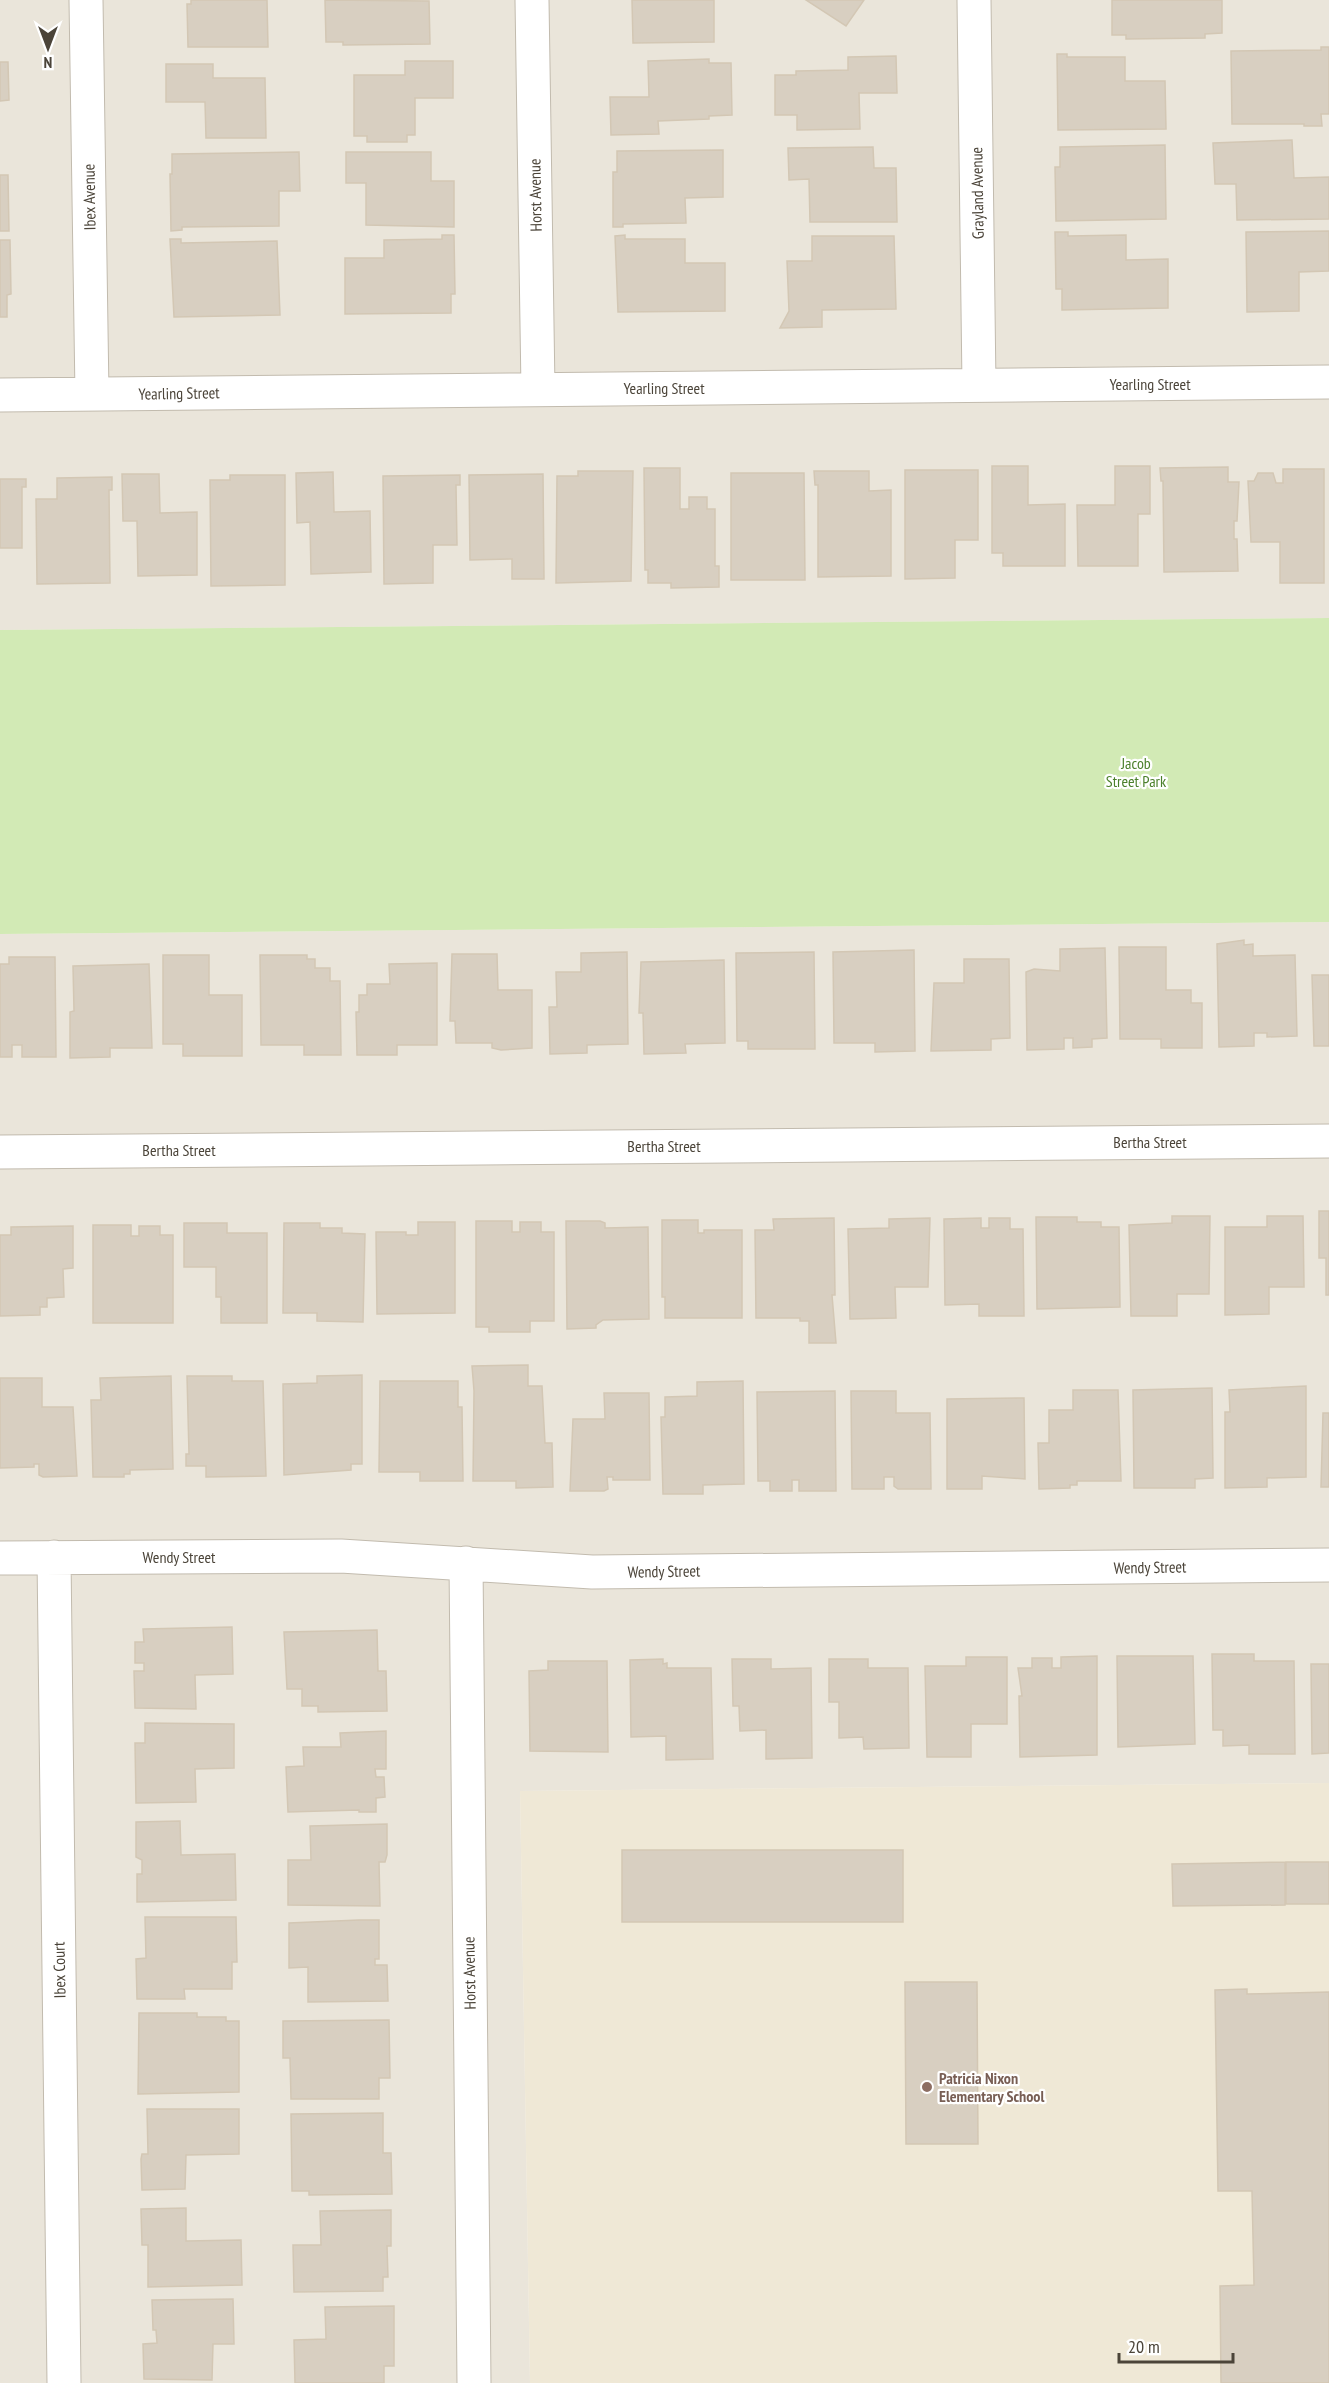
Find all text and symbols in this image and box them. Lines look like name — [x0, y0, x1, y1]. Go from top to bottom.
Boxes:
north arrow — [18, 18, 78, 78]
text: N — [44, 53, 52, 73]
street label: Grayland Avenue — [966, 147, 988, 239]
street label: Horst Avenue — [524, 158, 546, 232]
street label: Ibex Avenue — [78, 164, 100, 230]
street label: Yearling Street — [1109, 374, 1191, 394]
street label: Yearling Street — [623, 378, 705, 398]
street label: Yearling Street — [138, 382, 220, 404]
park label: Jacob Street Park — [1106, 753, 1167, 791]
street label: Bertha Street — [1113, 1132, 1187, 1152]
street label: Bertha Street — [627, 1136, 701, 1156]
street label: Bertha Street — [142, 1140, 216, 1160]
street label: Wendy Street — [143, 1547, 216, 1567]
street label: Wendy Street — [1113, 1556, 1187, 1578]
street label: Wendy Street — [627, 1560, 701, 1582]
street label: Horst Avenue — [458, 1936, 480, 2010]
street label: Ibex Court — [48, 1941, 69, 1998]
place label: Patricia Nixon Elementary School — [939, 2068, 1044, 2106]
marker: Patricia Nixon Elementary School — [920, 2080, 934, 2094]
scale bar — [1119, 2326, 1233, 2364]
text: 20 m — [1128, 2335, 1160, 2358]

